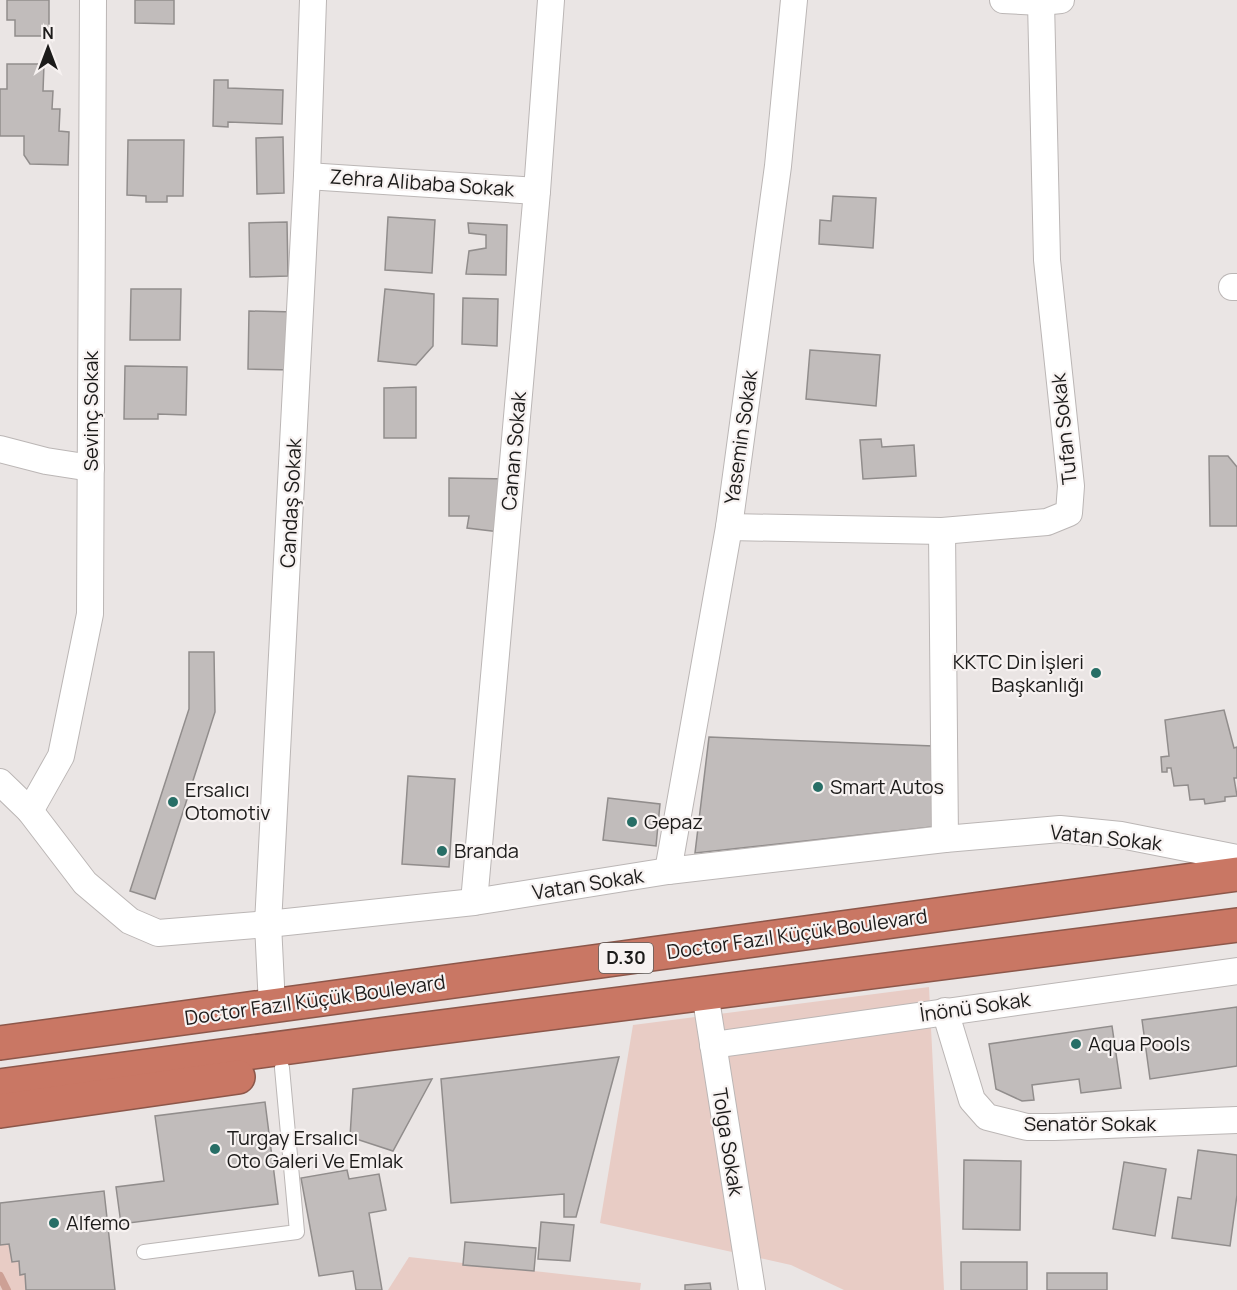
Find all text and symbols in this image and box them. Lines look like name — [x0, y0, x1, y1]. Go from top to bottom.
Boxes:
north arrow — [18, 18, 78, 78]
text: N — [42, 22, 54, 44]
street label: Zehra Alibaba Sokak — [329, 163, 516, 202]
street label: Sevinç Sokak — [77, 350, 104, 471]
street label: Yasemin Sokak — [718, 367, 763, 506]
street label: Tufan Sokak — [1044, 371, 1083, 486]
street label: Canan Sokak — [495, 389, 532, 512]
street label: Candaş Sokak — [274, 436, 307, 568]
place label: KKTC Din İşleri Başkanlığı — [953, 648, 1084, 698]
marker: KKTC Din İşleri Başkanlığı — [1089, 666, 1103, 680]
place label: Smart Autos — [830, 773, 944, 800]
place label: Ersalıcı Otomotiv — [185, 776, 270, 826]
marker: Smart Autos — [811, 780, 825, 794]
marker: Ersalıcı Otomotiv — [166, 795, 180, 809]
place label: Gepaz — [644, 808, 703, 835]
marker: Gepaz — [625, 815, 639, 829]
street label: Vatan Sokak — [1049, 818, 1164, 857]
place label: Branda — [454, 837, 519, 864]
marker: Branda — [435, 844, 449, 858]
street label: Vatan Sokak — [530, 861, 647, 906]
street label: Doctor Fazıl Küçük Boulevard — [665, 902, 929, 965]
road number: D.30 — [599, 943, 653, 973]
street label: Doctor Fazıl Küçük Boulevard — [183, 968, 447, 1031]
street label: İnönü Sokak — [918, 985, 1033, 1028]
place label: Aqua Pools — [1088, 1030, 1190, 1057]
marker: Aqua Pools — [1069, 1037, 1083, 1051]
street label: Tolga Sokak — [707, 1086, 751, 1199]
street label: Senatör Sokak — [1024, 1110, 1157, 1137]
place label: Turgay Ersalıcı Oto Galeri Ve Emlak — [227, 1124, 404, 1174]
marker: Turgay Ersalıcı Oto Galeri Ve Emlak — [208, 1142, 222, 1156]
place label: Alfemo — [66, 1209, 130, 1236]
marker: Alfemo — [47, 1216, 61, 1230]

